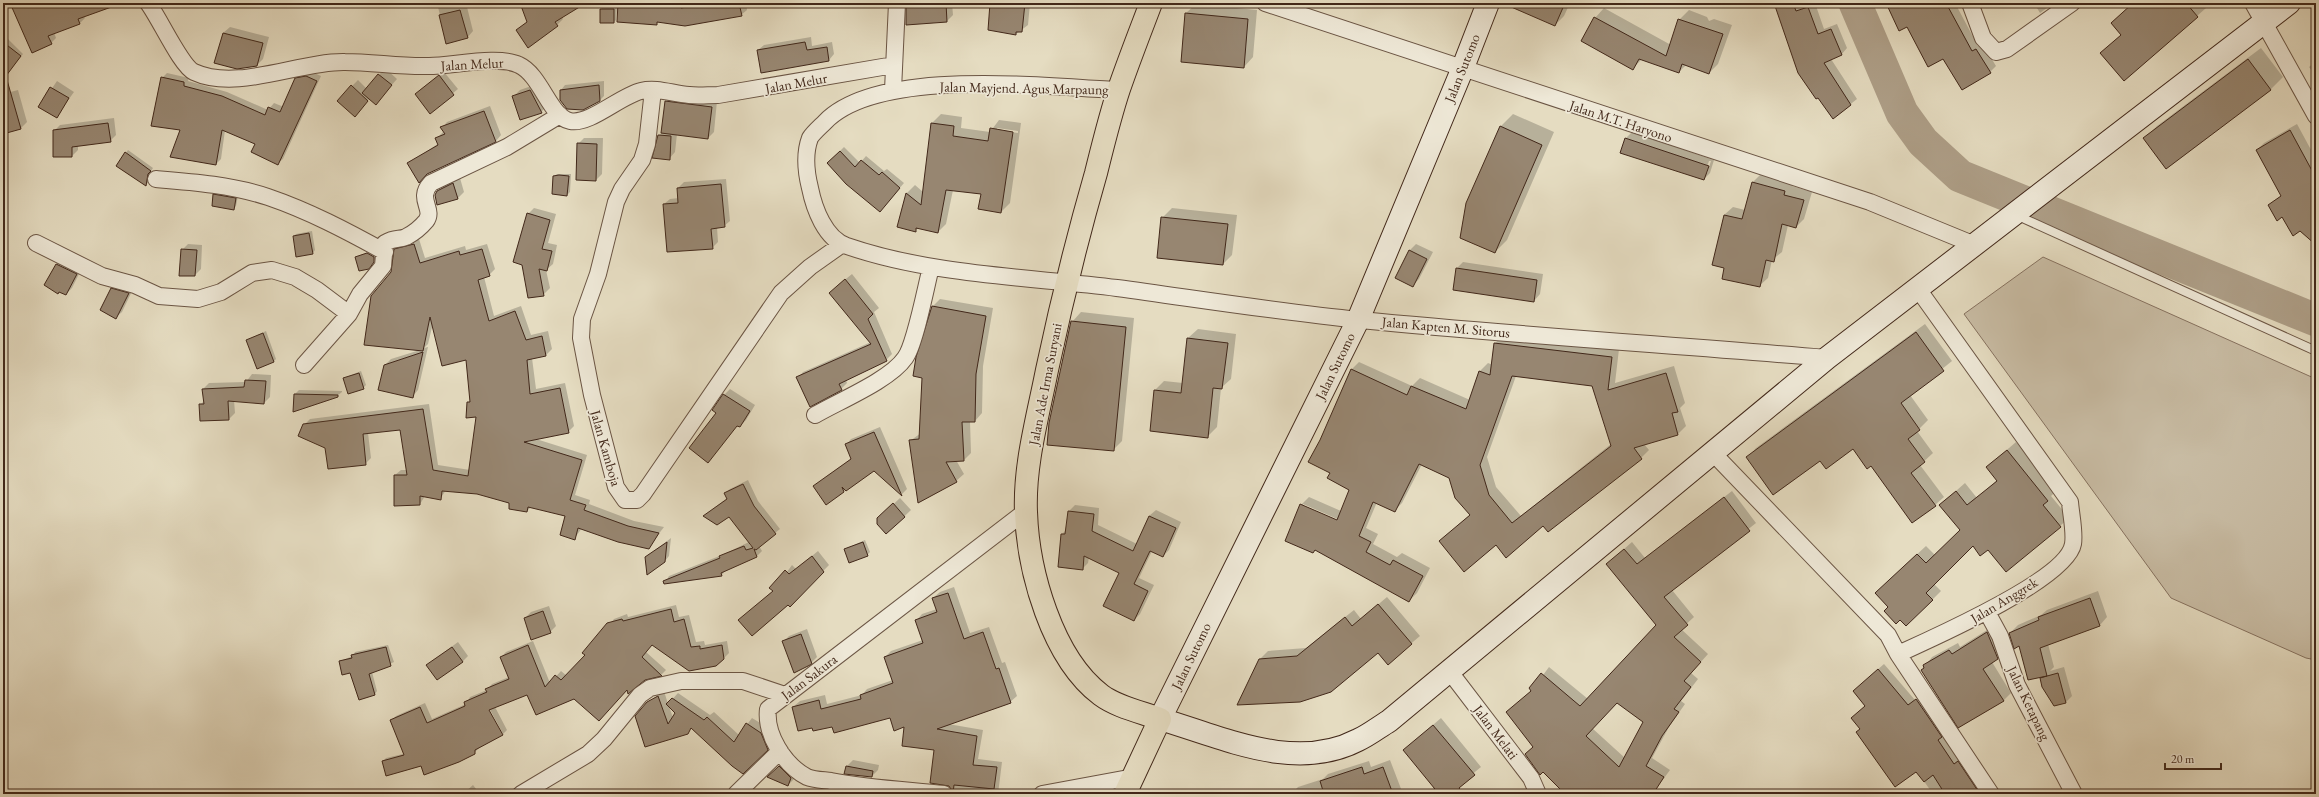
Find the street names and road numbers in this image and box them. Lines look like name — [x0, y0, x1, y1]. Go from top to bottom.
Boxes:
street label: Jalan Sutomo — [1440, 31, 1484, 106]
street label: Jalan Melur — [439, 53, 504, 75]
street label: Jalan Melur — [763, 69, 829, 97]
street label: Jalan Mayjend. Agus Marpaung — [938, 78, 1110, 98]
street label: Jalan M.T. Haryono — [1566, 96, 1675, 146]
street label: Jalan Kapten M. Sitorus — [1380, 312, 1511, 342]
street label: Jalan Ade Irma Suryani — [1024, 321, 1066, 448]
street label: Jalan Sutomo — [1311, 329, 1359, 403]
street label: Jalan Kamboja — [586, 407, 626, 489]
street label: Jalan Anggrek — [1966, 573, 2041, 628]
street label: Jalan Sutomo — [1167, 619, 1215, 693]
street label: Jalan Sakura — [777, 650, 841, 705]
street label: Jalan Ketapang — [2003, 662, 2055, 744]
street label: Jalan Melati — [1469, 700, 1523, 763]

